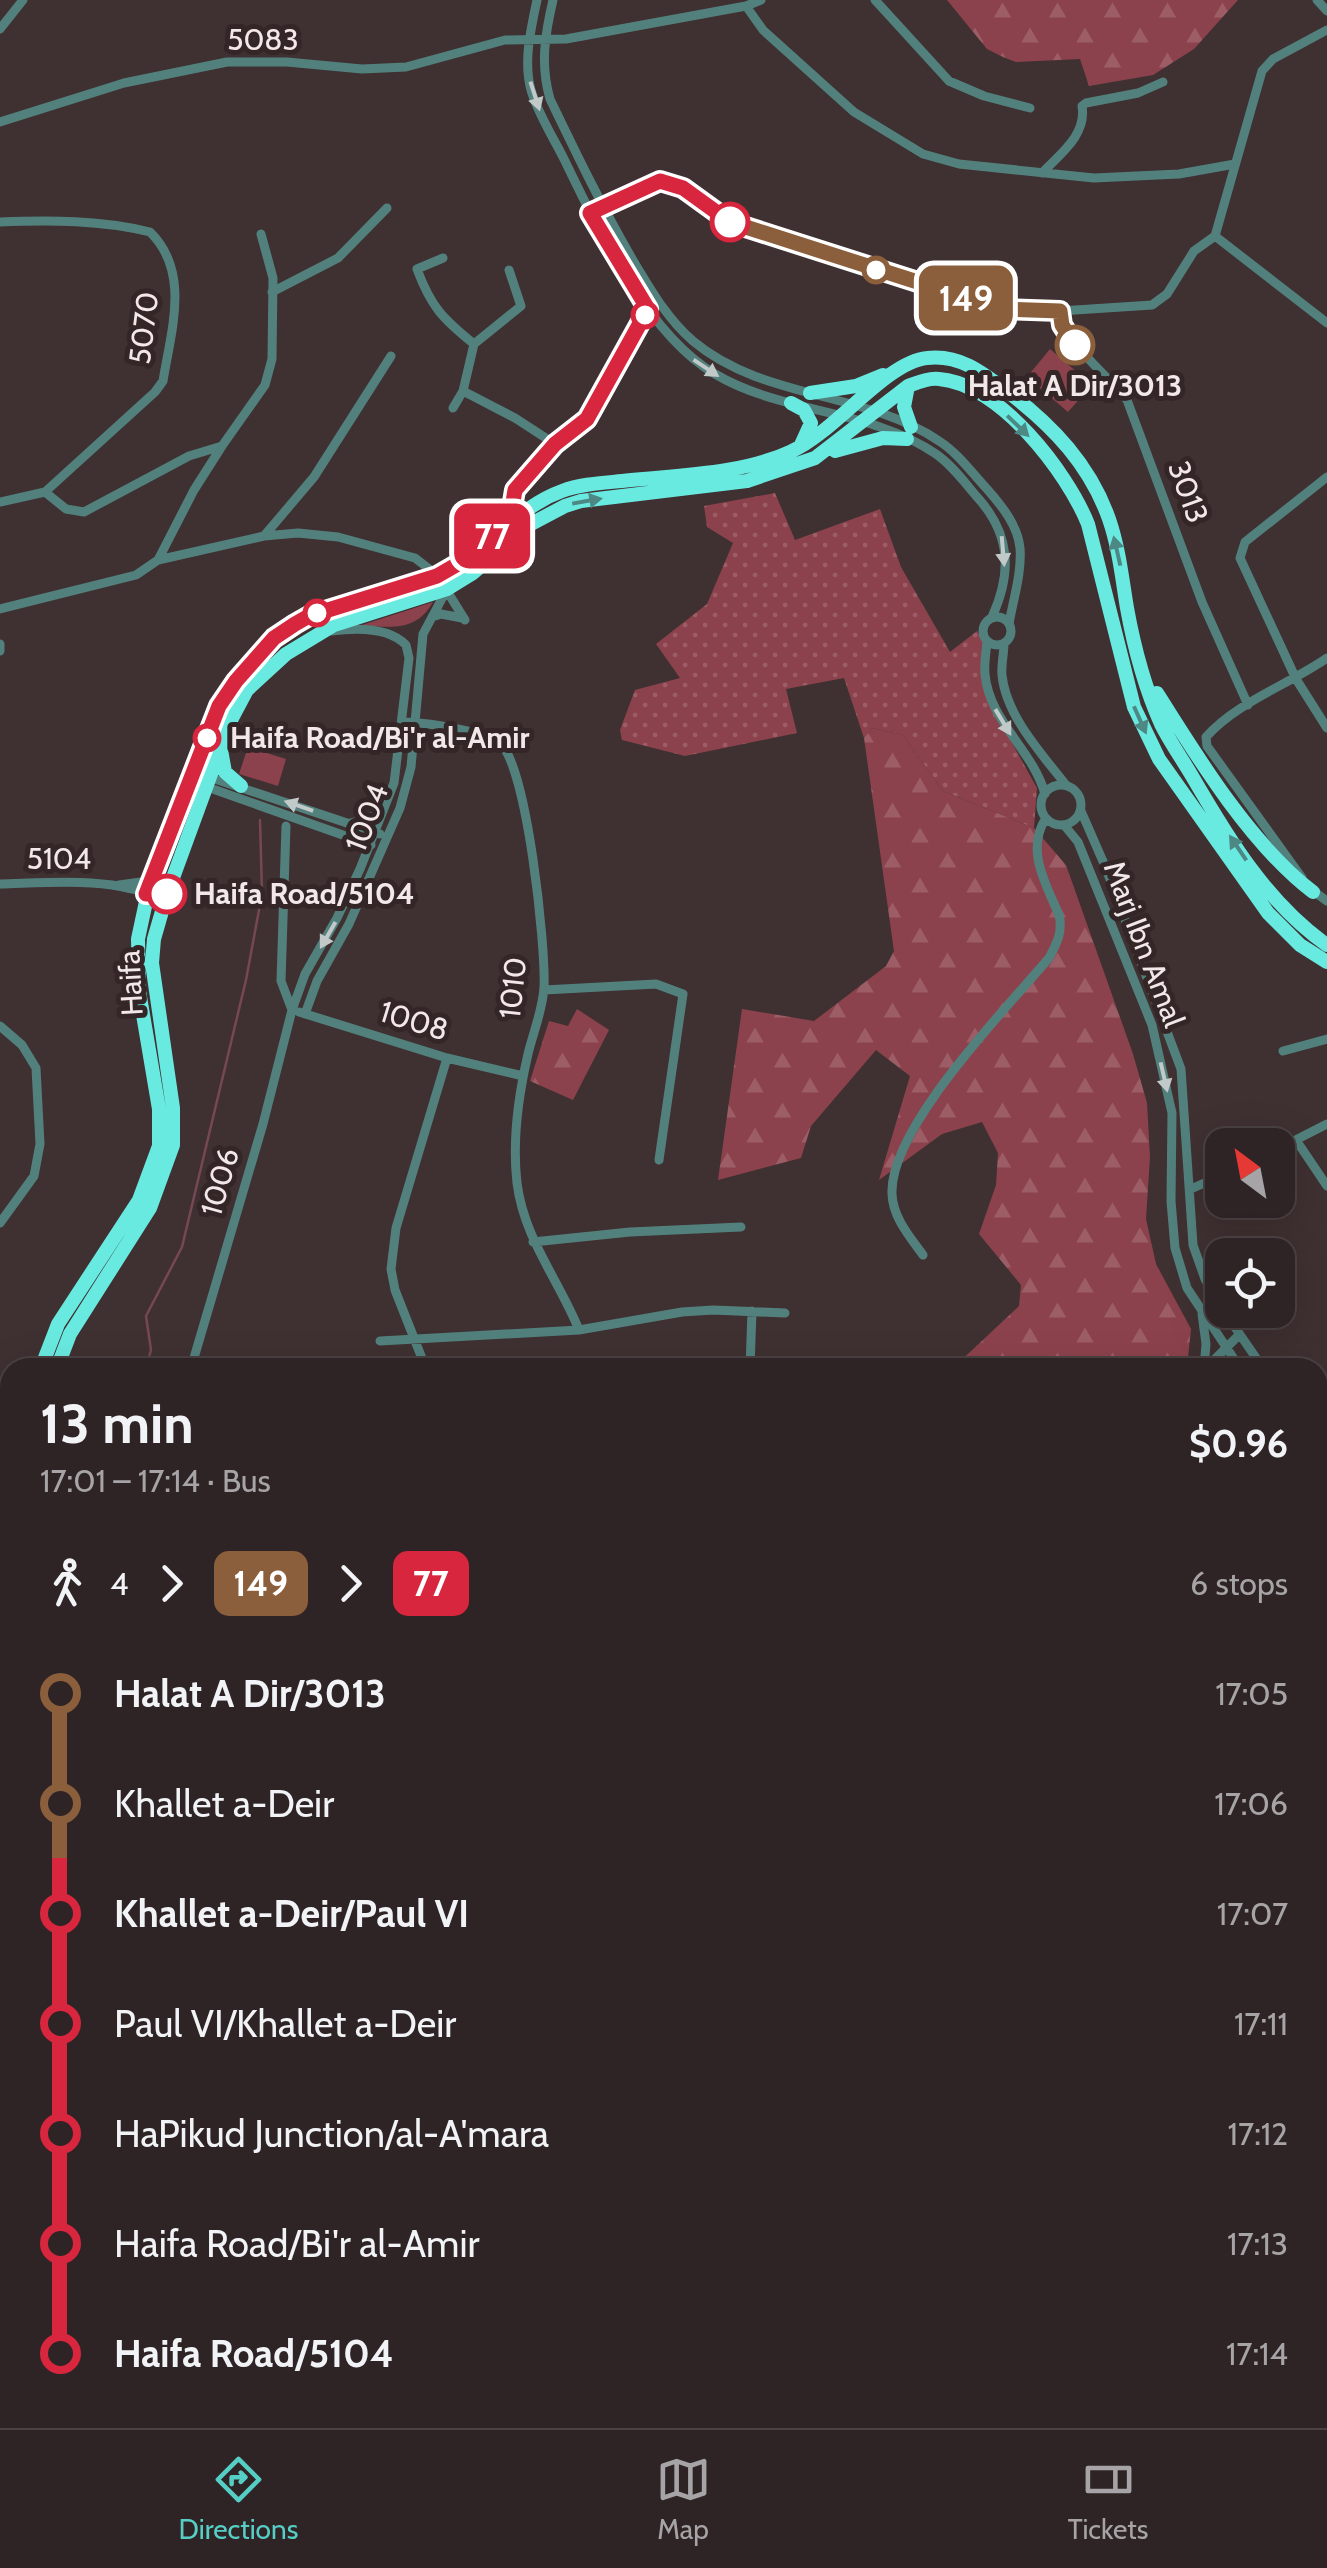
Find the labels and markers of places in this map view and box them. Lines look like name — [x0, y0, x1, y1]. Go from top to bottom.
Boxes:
unlabelled marker — [711, 203, 749, 241]
unlabelled marker — [863, 257, 889, 283]
unlabelled marker — [632, 302, 658, 328]
marker: Halat A Dir/3013 — [1056, 326, 1094, 364]
place label: Halat A Dir/3013 — [968, 367, 1182, 404]
unlabelled marker — [304, 600, 330, 626]
place label: Haifa Road/Bi'r al-Amir — [230, 719, 530, 756]
marker: Haifa Road/Bi'r al-Amir — [194, 725, 220, 751]
marker: Haifa Road/5104 — [148, 875, 186, 913]
place label: Haifa Road/5104 — [194, 875, 415, 912]

